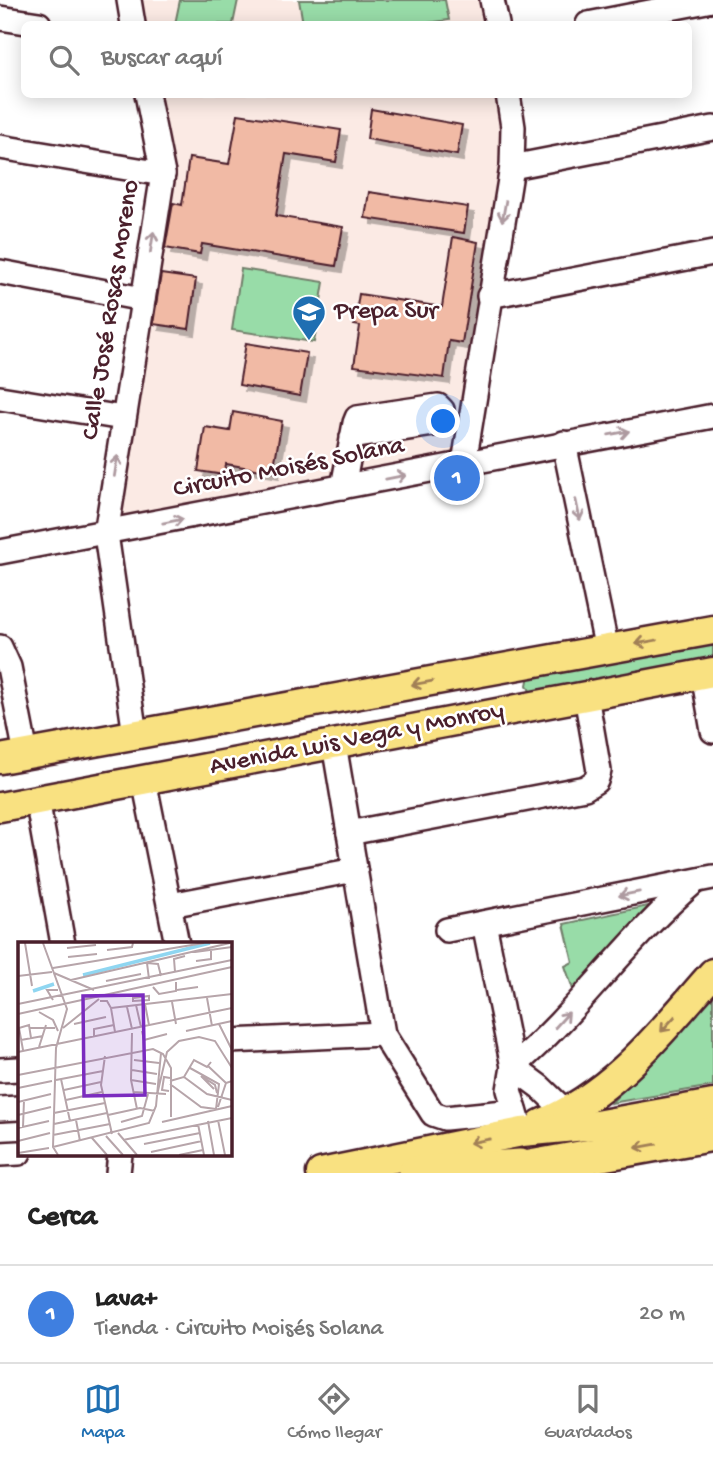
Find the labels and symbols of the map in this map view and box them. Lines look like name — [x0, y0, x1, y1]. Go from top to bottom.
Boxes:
street label: Calle José Rosas Moreno — [76, 178, 148, 442]
one-way arrow — [497, 199, 511, 222]
one-way arrow — [146, 231, 159, 254]
school or university icon: Prepa Sur — [290, 293, 328, 342]
place label: Prepa Sur — [333, 297, 441, 328]
your location — [426, 404, 460, 438]
one-way arrow — [607, 426, 630, 439]
street label: Circuito Moisés Solana — [171, 431, 408, 507]
pin: 1 — [434, 452, 480, 504]
one-way arrow — [110, 456, 123, 478]
one-way arrow — [384, 469, 407, 483]
one-way arrow — [571, 498, 585, 521]
one-way arrow — [161, 513, 184, 527]
one-way arrow — [635, 636, 658, 650]
one-way arrow — [411, 677, 434, 690]
street label: Avenida Luis Vega y Monroy — [207, 696, 507, 784]
one-way arrow — [618, 888, 641, 902]
inset map — [18, 942, 231, 1156]
one-way arrow — [554, 1011, 570, 1029]
one-way arrow — [660, 1015, 676, 1033]
one-way arrow — [469, 1134, 492, 1148]
one-way arrow — [635, 1140, 658, 1153]

